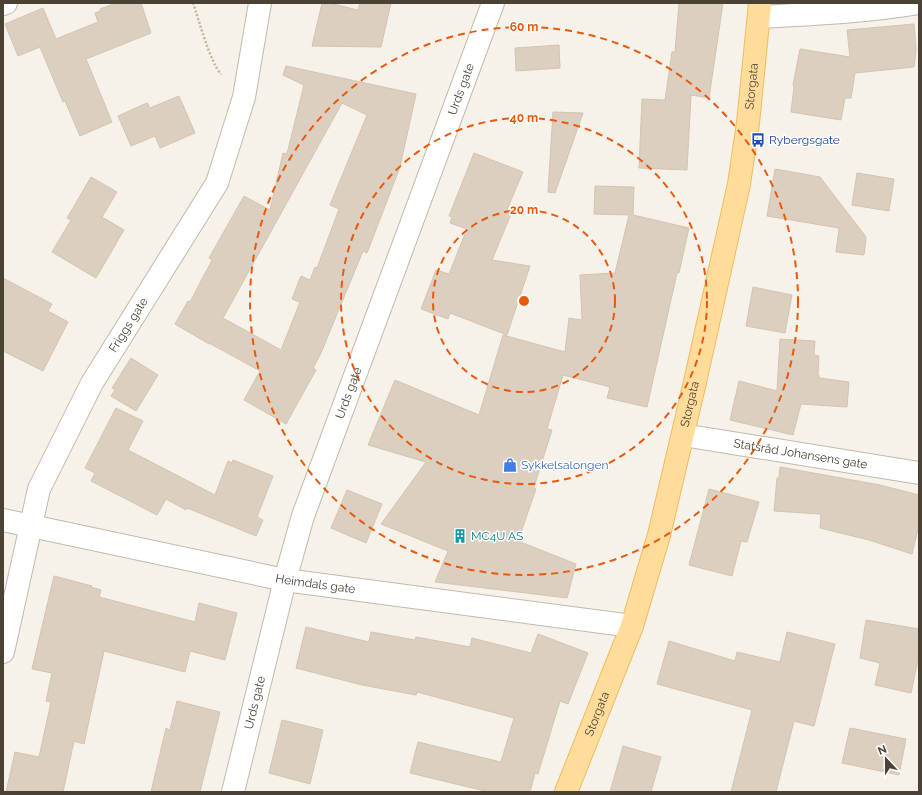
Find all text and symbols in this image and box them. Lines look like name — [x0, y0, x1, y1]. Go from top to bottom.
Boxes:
text: 60 m — [510, 20, 538, 34]
street label: Urds gate — [445, 61, 477, 117]
street label: Storgata — [742, 62, 761, 110]
text: 40 m — [510, 111, 538, 125]
bus stop icon: Rybergsgate — [750, 132, 766, 148]
place label: Rybergsgate — [769, 133, 840, 147]
text: 20 m — [510, 203, 538, 217]
centre of rings — [517, 294, 531, 308]
street label: Friggs gate — [106, 295, 151, 355]
street label: Urds gate — [333, 365, 365, 421]
street label: Storgata — [678, 380, 702, 429]
street label: Statsråd Johansens gate — [733, 436, 868, 472]
shop icon: Sykkelsalongen — [502, 457, 518, 473]
place label: Sykkelsalongen — [521, 458, 608, 472]
building icon: MC4U AS — [452, 528, 468, 544]
place label: MC4U AS — [471, 529, 523, 543]
street label: Heimdals gate — [274, 571, 356, 596]
street label: Urds gate — [242, 675, 268, 731]
street label: Storgata — [582, 690, 612, 738]
north arrow — [866, 739, 906, 779]
text: N — [876, 743, 889, 758]

